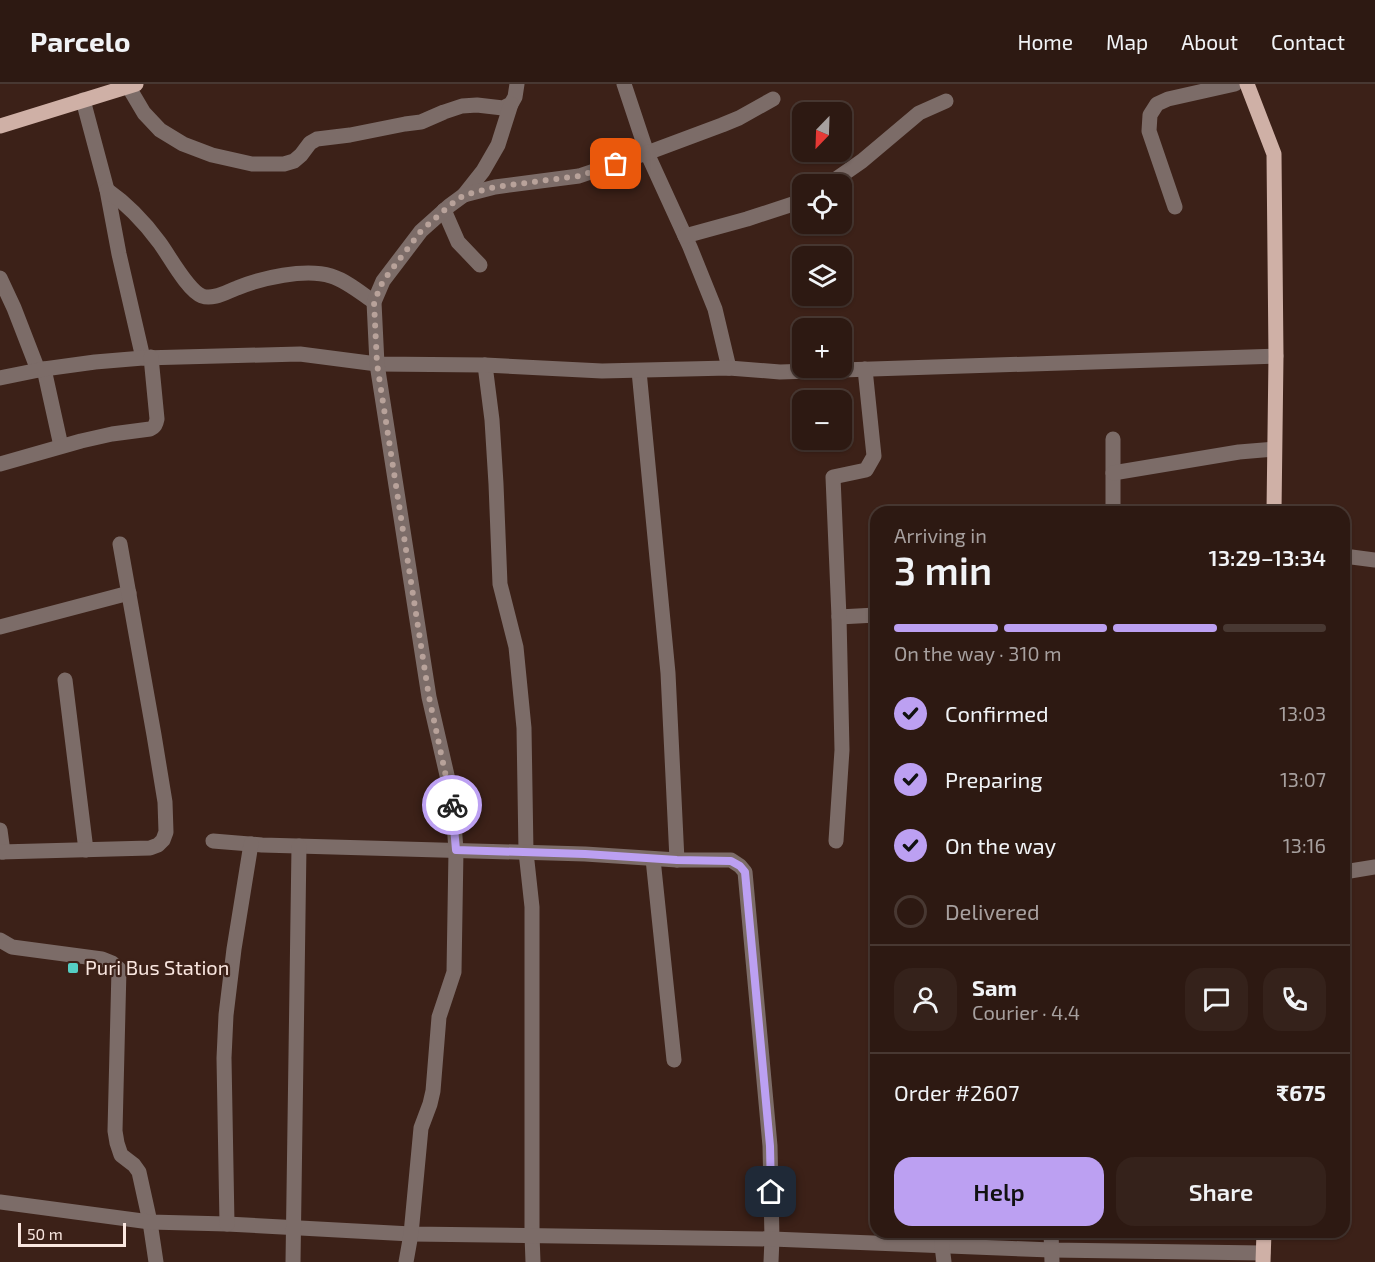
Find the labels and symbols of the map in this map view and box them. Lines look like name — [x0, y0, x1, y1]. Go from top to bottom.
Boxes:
north arrow — [792, 102, 852, 162]
pin — [590, 138, 641, 189]
courier — [422, 775, 482, 835]
place label: Puri Bus Station — [85, 955, 229, 979]
marker: Puri Bus Station — [66, 961, 80, 975]
pin — [745, 1166, 796, 1217]
scale bar — [18, 1220, 126, 1248]

